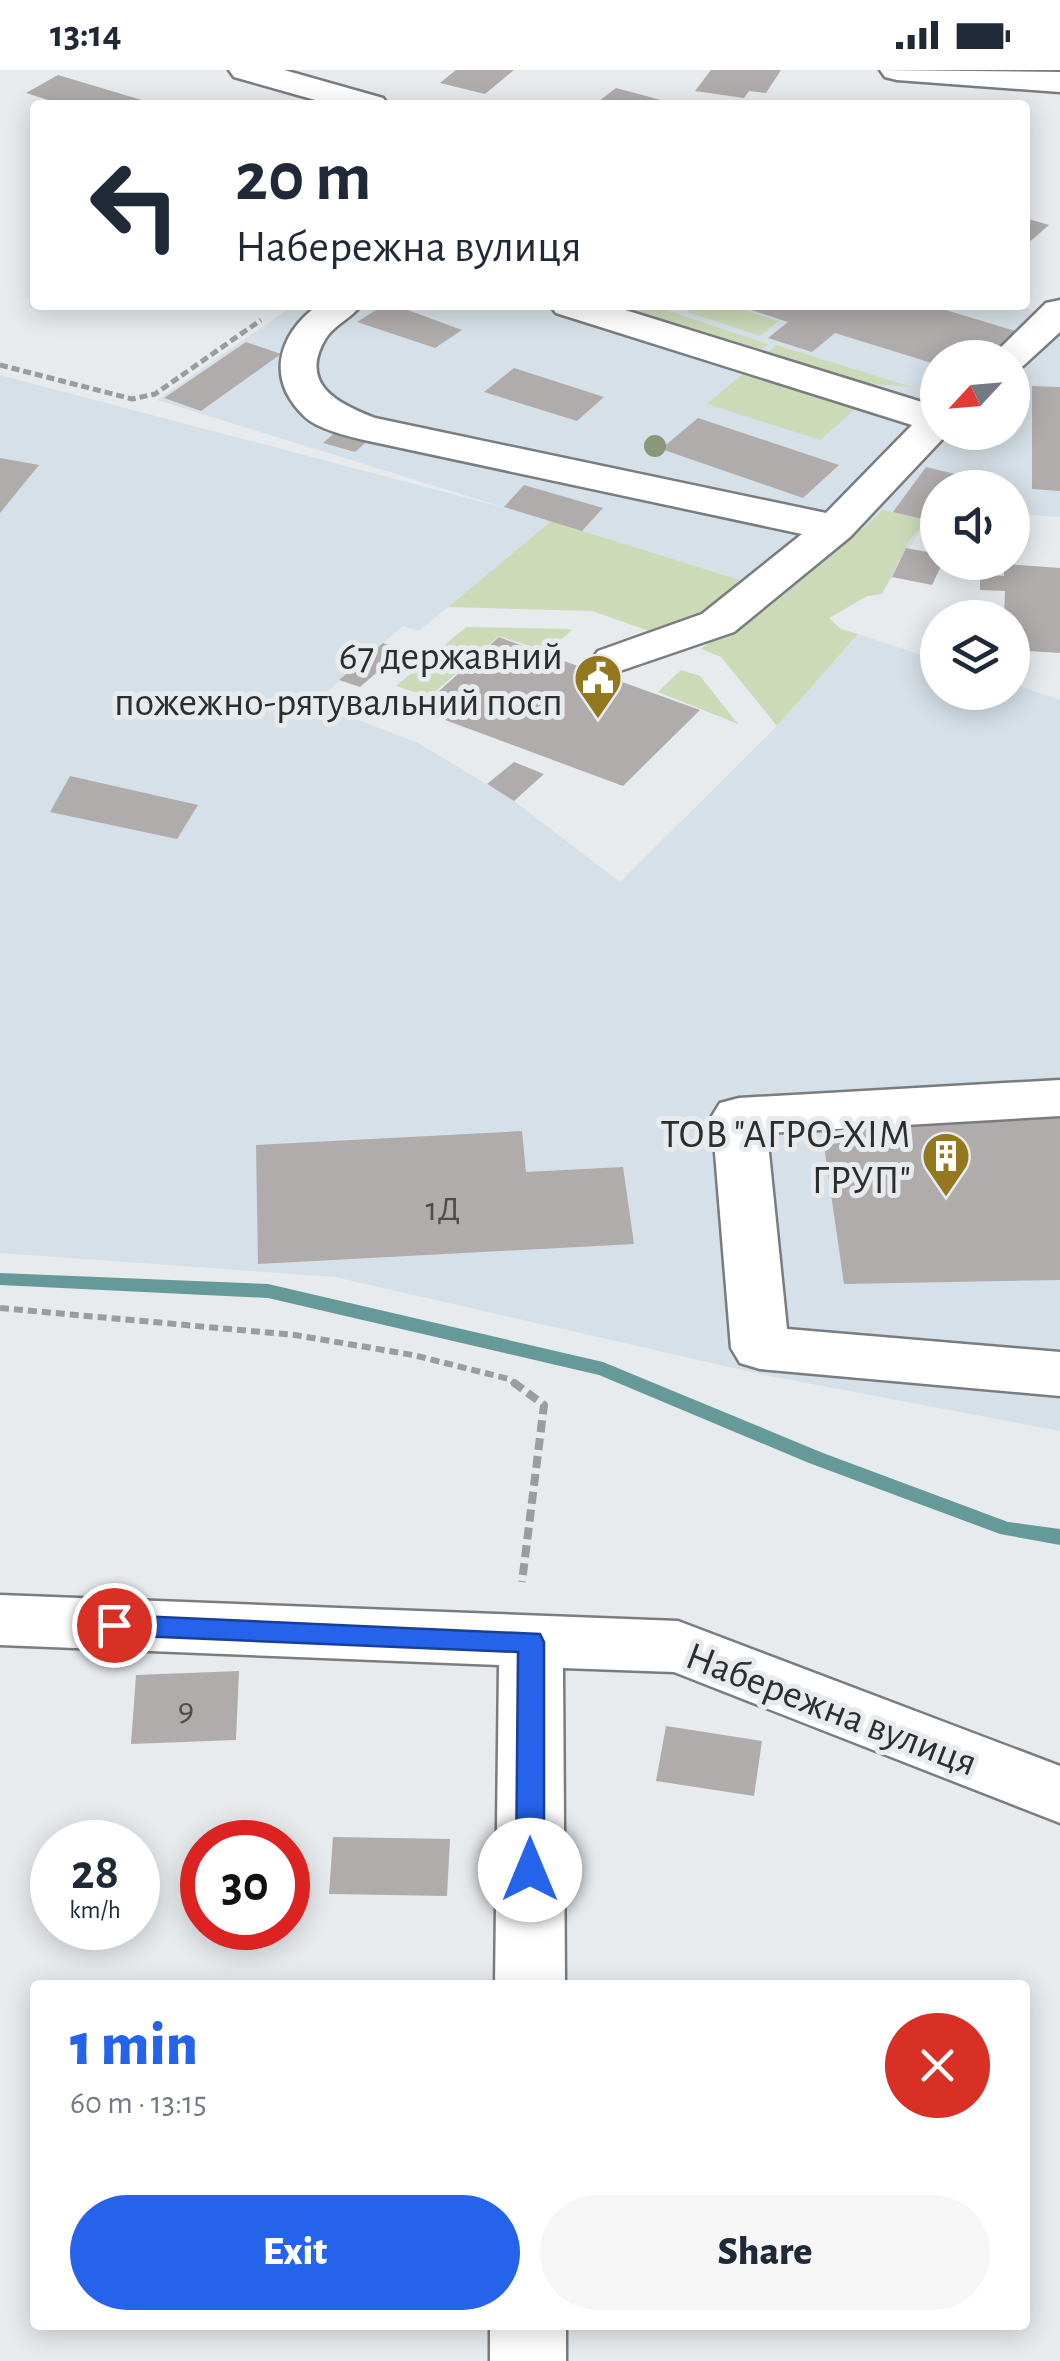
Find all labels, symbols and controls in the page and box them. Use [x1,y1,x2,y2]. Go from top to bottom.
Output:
text: 13:14 [50,16,122,54]
icon: left [70,140,200,270]
text: 20 m [235,143,372,213]
text: Набережна вулиця [235,225,582,270]
north arrow [920,340,1030,450]
map controls [920,340,1030,710]
button: sound [920,470,1030,580]
button: layers [920,600,1030,710]
place label: 67 державний пожежно-рятувальний посп [114,637,563,723]
public building icon: 67 державний пожежно-рятувальний посп [572,652,624,720]
place label: ТОВ "АГРО-ХІМ ГРУП" [661,1115,911,1201]
building icon: ТОВ "АГРО-ХІМ ГРУП" [920,1130,972,1198]
house number: 1Д [426,1192,460,1227]
pin [72,1583,157,1668]
icon: arrive [87,1598,142,1653]
street label: Набережна вулиця [680,1636,982,1784]
house number: 9 [178,1692,194,1727]
position arrow [478,1818,582,1922]
speed limit sign: 30 [180,1820,310,1950]
text: 28 [71,1848,119,1898]
text: km/h [69,1898,121,1923]
button: close [885,2013,990,2118]
text: 1 min [70,2016,198,2076]
text: 60 m · 13:15 [70,2087,207,2119]
button: Exit [70,2195,520,2310]
button: Share [540,2195,990,2310]

